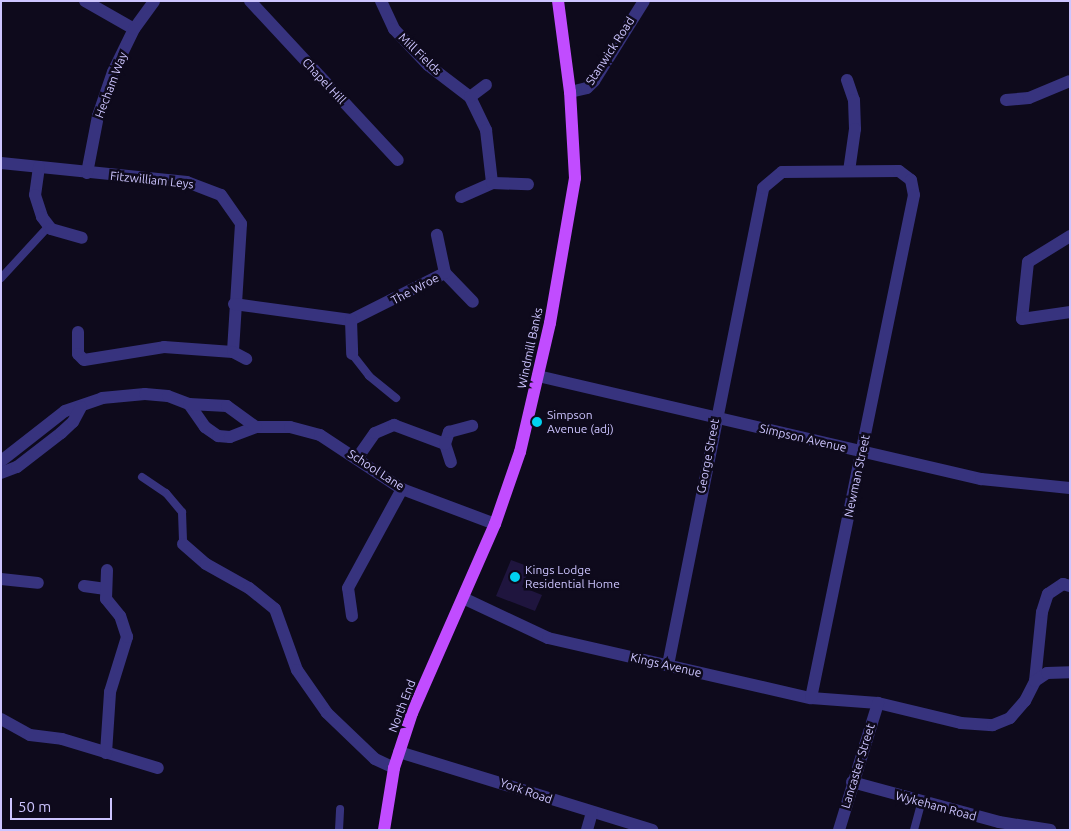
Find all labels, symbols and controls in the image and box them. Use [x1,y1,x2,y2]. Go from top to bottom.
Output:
street label: Stanwick Road [583,14,637,88]
street label: Mill Fields [396,30,444,78]
street label: Hecham Way [92,50,130,120]
street label: Chapel Hill [299,55,349,107]
street label: Fitzwilliam Leys [110,168,194,192]
street label: The Wroe [389,270,441,308]
street label: Windmill Banks [514,306,546,390]
place label: Simpson Avenue (adj) [547,408,614,436]
marker: Simpson Avenue (adj) [531,416,543,428]
street label: George Street [694,417,722,495]
street label: Simpson Avenue [758,421,848,455]
street label: Newman Street [841,433,873,519]
street label: School Lane [345,446,407,494]
place label: Kings Lodge Residential Home [525,563,620,591]
marker: Kings Lodge Residential Home [509,571,521,583]
street label: Kings Avenue [629,650,703,680]
street label: North End [385,678,419,734]
street label: Lancaster Street [838,722,878,810]
street label: York Road [498,775,554,807]
scale bar [12,788,115,820]
street label: Wykeham Road [894,788,978,824]
text: 50 m [18,798,51,815]

